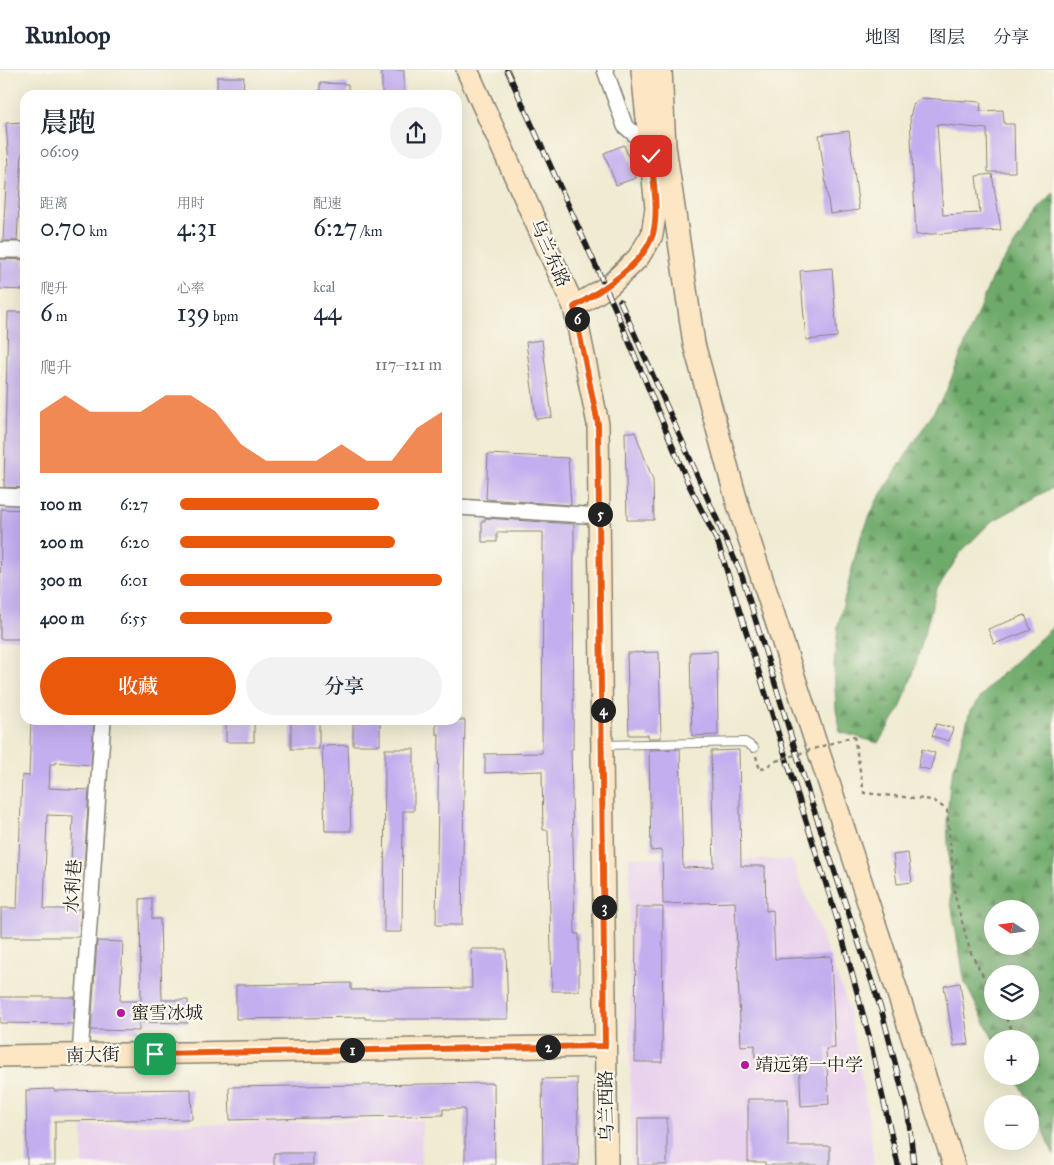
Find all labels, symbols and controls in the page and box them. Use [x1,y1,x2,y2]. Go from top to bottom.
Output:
text: Runloop [25,20,110,50]
text: 地图 [865,26,901,48]
text: 图层 [929,26,965,48]
text: 分享 [993,26,1029,48]
text: 晨跑 [40,105,96,140]
button: share [390,107,442,159]
pin [630,135,672,177]
text: 06:09 [40,142,79,161]
icon: check [637,142,665,170]
text: 距离 [40,195,68,212]
text: 用时 [177,195,205,212]
text: 配速 [313,195,341,212]
text: 0.70 [40,212,86,243]
text: 4:31 [177,212,217,243]
text: 6:27 [313,212,357,243]
street label: 乌兰东路 [525,216,575,290]
text: km [86,223,107,240]
text: /km [357,223,383,240]
text: kcal [313,279,335,296]
text: 爬升 [40,280,68,297]
text: 心率 [177,280,205,297]
text: 44 [313,296,341,327]
text: 6 [40,297,53,328]
text: 139 [177,297,210,328]
pin: 6 [564,306,590,332]
text: m [53,308,68,325]
text: bpm [210,308,239,325]
text: 6 [574,311,581,328]
text: 117–121 m [375,355,442,374]
text: 爬升 [40,358,72,377]
text: 100 m [40,495,82,514]
text: 6:27 [120,495,148,514]
pin: 5 [588,502,612,526]
text: 5 [597,506,604,523]
text: 200 m [40,533,83,552]
text: 6:20 [120,533,149,552]
text: 300 m [40,571,82,590]
text: 6:01 [120,571,148,590]
text: 400 m [40,609,84,628]
text: 6:55 [120,609,147,628]
button: 收藏 [40,657,236,715]
button: 分享 [246,657,442,715]
pin: 4 [590,698,616,722]
text: 4 [600,702,607,719]
street label: 水利巷 [60,858,86,914]
pin: 3 [592,894,616,920]
text: 3 [602,899,607,916]
north arrow [984,900,1039,955]
map controls [984,900,1039,1150]
button: layers [984,965,1039,1020]
place label: 蜜雪冰城 [131,1002,203,1024]
marker: 蜜雪冰城 [115,1007,127,1019]
button: + [984,1030,1039,1085]
pin [134,1033,176,1075]
pin: 2 [536,1034,560,1060]
pin: 1 [340,1038,364,1062]
text: 2 [545,1039,552,1056]
icon: arrive [141,1040,169,1068]
text: 1 [350,1042,355,1059]
street label: 南大街 [66,1044,120,1066]
place label: 靖远第一中学 [755,1054,863,1076]
marker: 靖远第一中学 [739,1059,751,1071]
street label: 乌兰西路 [594,1070,618,1142]
button: − [984,1095,1039,1150]

